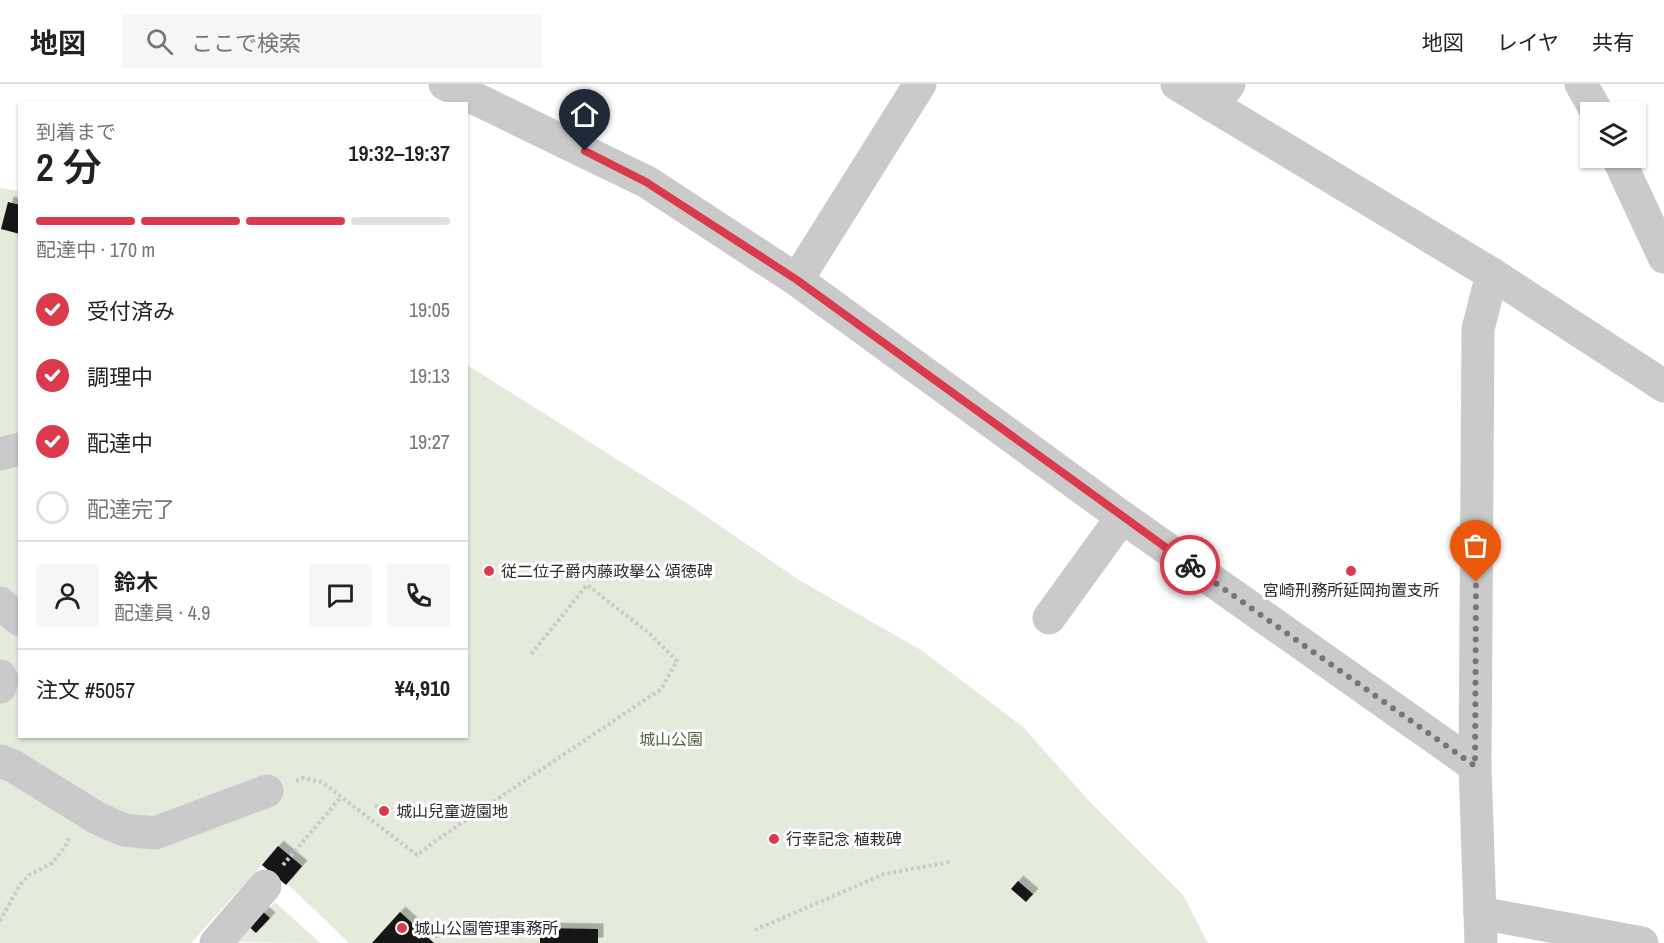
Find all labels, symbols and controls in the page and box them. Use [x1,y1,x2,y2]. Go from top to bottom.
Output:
search box [122,14,542,68]
text: 地図 [30,24,86,62]
icon: search [143,25,176,58]
text: ここで検索 [191,28,301,58]
text: 地図 [1422,28,1464,57]
text: レイヤ [1497,28,1559,57]
text: 共有 [1592,28,1634,57]
pin [559,89,610,151]
icon: home [568,98,601,131]
map controls [1580,102,1646,168]
button: layers [1580,102,1646,168]
text: 到着まで [36,118,116,145]
text: 19:32–19:37 [348,138,450,168]
text: 2 分 [36,141,102,193]
text: 配達中 · 170 m [36,236,155,263]
icon: check [36,293,69,326]
text: 受付済み [87,296,175,326]
text: 19:05 [409,296,450,323]
icon: check [36,359,69,392]
text: 調理中 [87,362,153,392]
text: 19:13 [409,362,450,389]
icon: check [36,425,69,458]
text: 配達中 [87,428,153,458]
text: 19:27 [409,428,450,455]
text: 配達完了 [87,494,175,524]
pin [1450,520,1501,582]
icon: bag [1459,529,1492,562]
courier [1160,535,1220,595]
icon: bike [1174,549,1207,582]
place label: 従二位子爵内藤政擧公 頌徳碑 [501,560,713,582]
button: person [36,564,99,627]
button: chat [309,564,372,627]
button: phone [387,564,450,627]
marker: 従二位子爵内藤政擧公 頌徳碑 [482,564,496,578]
marker: 宮崎刑務所延岡拘置支所 [1344,564,1358,578]
text: 鈴木 [114,567,158,597]
place label: 宮崎刑務所延岡拘置支所 [1263,579,1439,601]
text: 配達員 · 4.9 [114,599,210,626]
text: ¥4,910 [395,673,450,703]
text: 注文 #5057 [36,675,135,705]
park label: 城山公園 [639,728,703,750]
place label: 城山兒童遊園地 [396,800,508,822]
marker: 城山兒童遊園地 [377,804,391,818]
place label: 行幸記念 植栽碑 [786,828,902,850]
marker: 行幸記念 植栽碑 [767,832,781,846]
place label: 城山公園管理事務所 [414,917,558,939]
marker: 城山公園管理事務所 [395,921,409,935]

